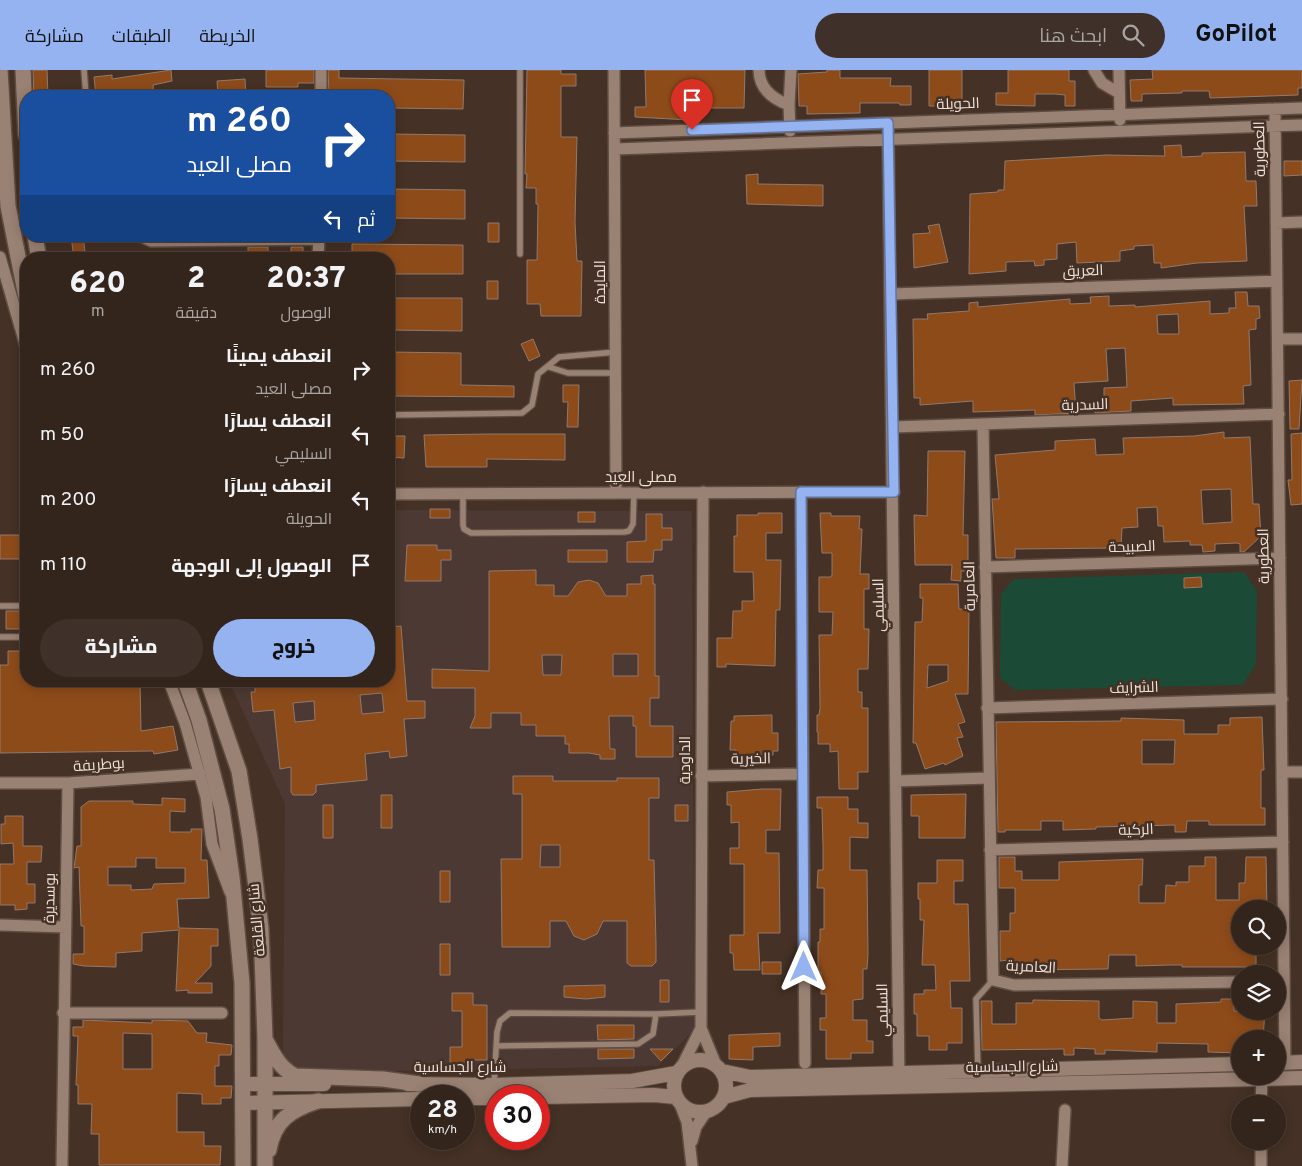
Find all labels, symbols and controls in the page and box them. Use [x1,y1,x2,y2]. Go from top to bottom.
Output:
search box [815,13,1165,58]
text: GoPilot [1195,20,1277,50]
icon: search [1119,21,1147,49]
text: ابحث هنا [1039,25,1107,49]
text: مشاركة [25,26,84,49]
text: الطبقات [112,26,171,49]
text: الخريطة [199,26,256,49]
pin [671,79,713,130]
icon: arrive [678,86,706,114]
street label: الحويلة [936,95,980,115]
text: 260 m [187,100,292,144]
icon: right [310,110,375,175]
street label: العطورية [1251,121,1271,177]
text: مصلى العيد [187,153,292,180]
icon: left [319,205,347,233]
text: ثم [357,209,375,233]
street label: المايدة [592,260,611,304]
text: 2 [187,261,205,298]
text: 20:37 [266,261,346,298]
street label: العريق [1062,262,1104,282]
text: 620 [69,266,126,303]
text: m [91,302,104,322]
text: دقيقة [175,304,217,324]
text: الوصول [281,304,332,324]
text: انعطف يمينًا [226,345,332,369]
icon: right [347,356,375,384]
text: 260 m [40,358,96,382]
text: مصلى العيد [255,380,332,400]
street label: السدرية [1061,396,1109,416]
text: انعطف يسارًا [224,410,332,434]
icon: left [347,421,375,449]
text: 50 m [40,423,85,447]
text: السليمي [275,445,332,465]
street label: مصلى العيد [605,469,677,488]
text: انعطف يسارًا [224,475,332,499]
icon: left [347,486,375,514]
text: 200 m [40,488,96,512]
text: الحويلة [286,510,332,530]
street label: العطورية [1255,528,1275,584]
street label: الصبيحة [1108,538,1156,558]
icon: arrive [347,551,375,579]
text: 110 m [40,553,87,577]
text: الوصول إلى الوجهة [171,555,332,579]
street label: العامرية [961,561,981,611]
street label: السليمي [870,578,891,632]
button: مشاركة [40,619,203,677]
button: خروج [213,619,375,677]
street label: الشرايف [1109,679,1159,699]
street label: الداودية [677,736,696,784]
street label: الخيرية [731,750,771,770]
street label: بوطريفة [73,755,125,777]
street label: الركية [1118,821,1154,841]
street label: بوسديرة [41,873,61,923]
street label: شارع القلعة [245,883,271,957]
map controls [1231,900,1286,1150]
button: search [1231,900,1286,955]
position arrow [777,940,829,992]
street label: العامرية [1005,957,1057,979]
button: layers [1231,965,1286,1020]
street label: السليمي [874,983,895,1037]
button: + [1231,1030,1286,1085]
street label: شارع الجساسية [966,1058,1058,1078]
street label: شارع الجساسية [414,1059,506,1078]
speed limit sign: 30 [485,1085,550,1150]
text: 28 [427,1095,458,1127]
button: − [1231,1095,1286,1150]
text: km/h [428,1122,457,1138]

